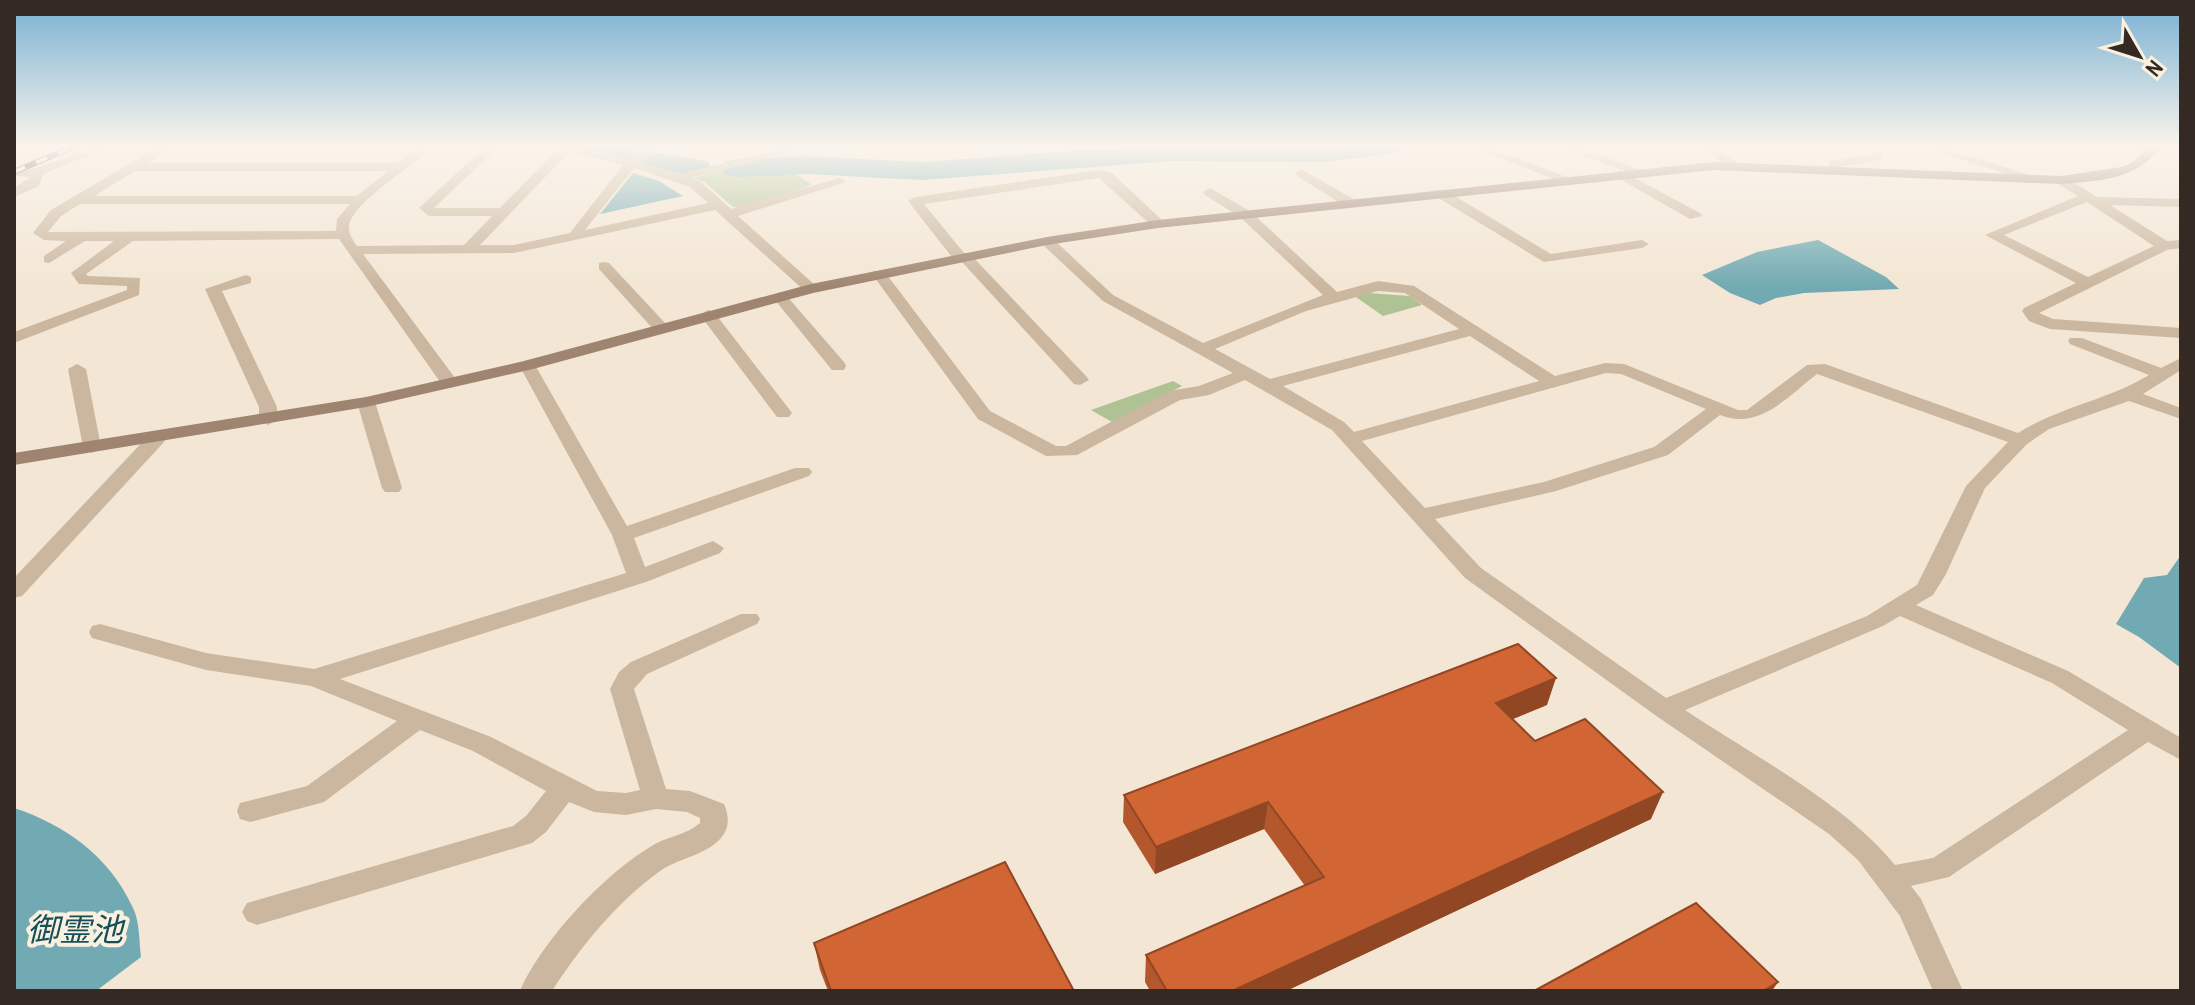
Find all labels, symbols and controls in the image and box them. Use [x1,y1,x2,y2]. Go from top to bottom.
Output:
north arrow [2099,16,2179,96]
text: N [2139,54,2170,83]
water label: 御霊池 [27,908,126,951]

